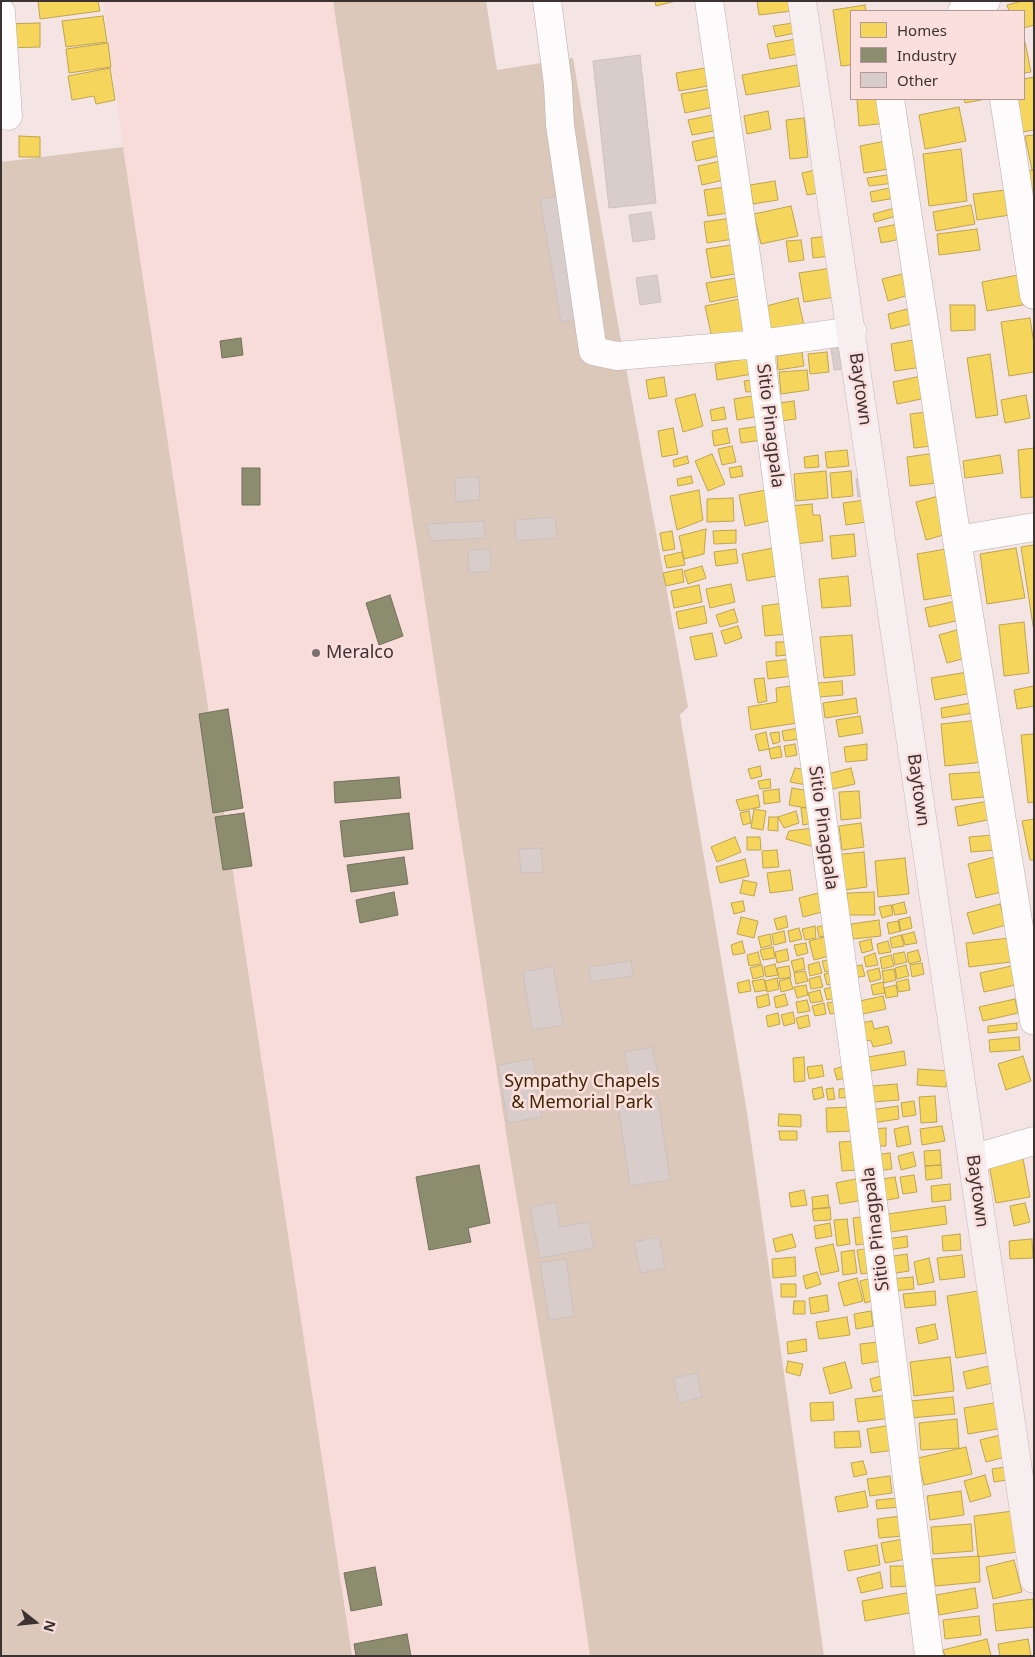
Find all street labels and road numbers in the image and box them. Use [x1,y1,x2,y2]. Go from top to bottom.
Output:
street label: Baytown [844,351,876,427]
street label: Sitio Pinagpala [752,363,788,489]
street label: Baytown [902,752,934,828]
street label: Sitio Pinagpala [804,765,842,891]
street label: Baytown [961,1153,993,1229]
street label: Sitio Pinagpala [858,1166,894,1292]

